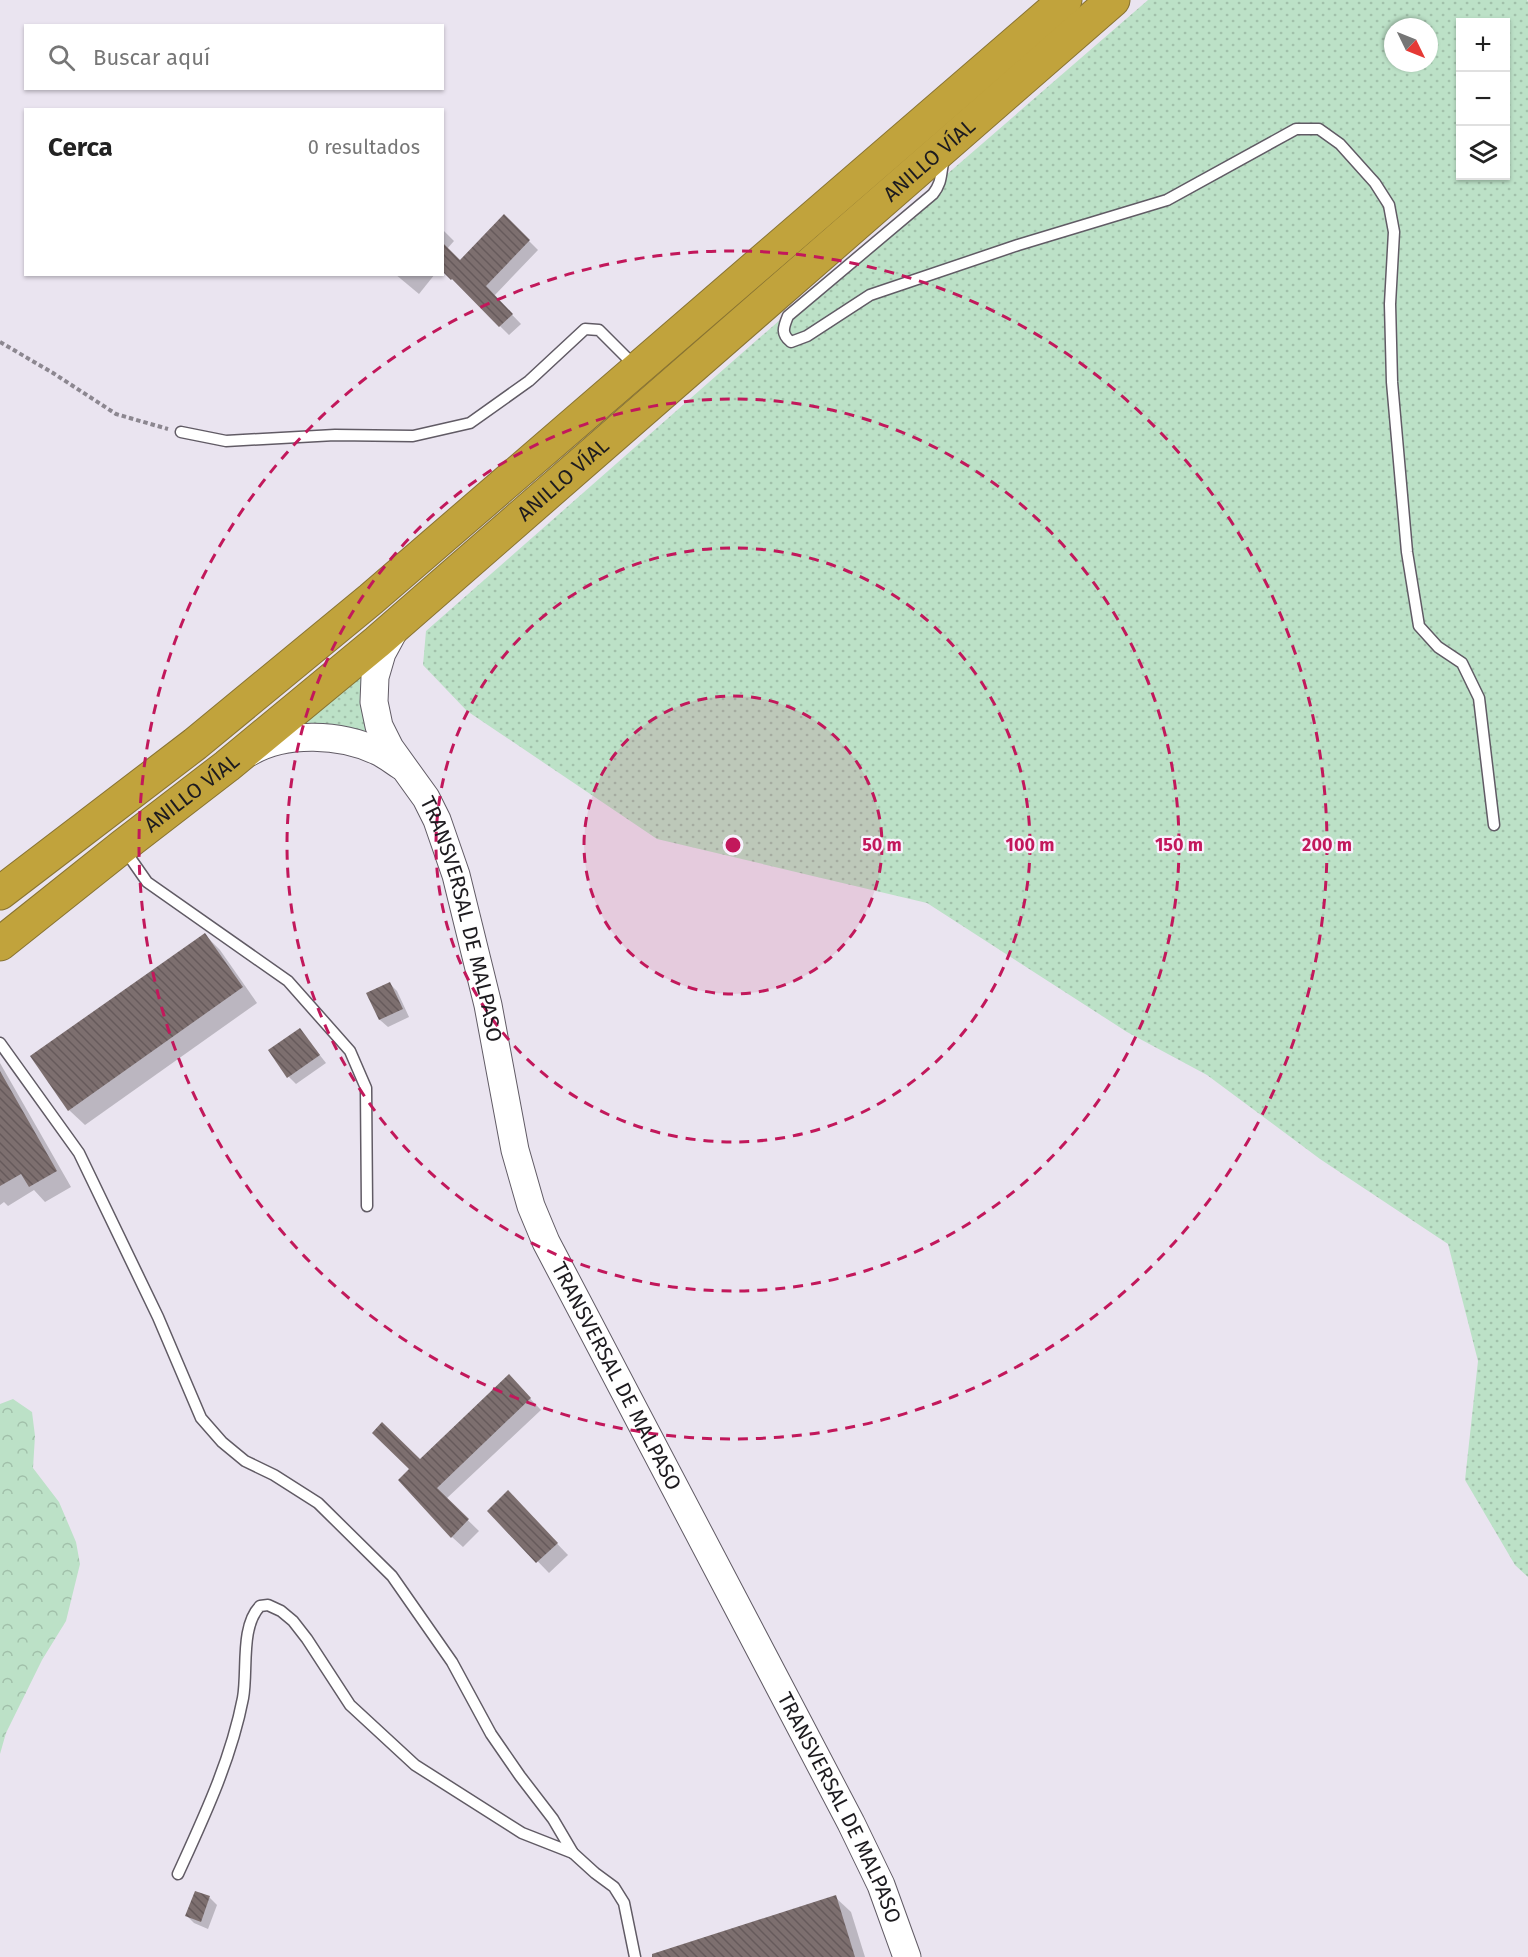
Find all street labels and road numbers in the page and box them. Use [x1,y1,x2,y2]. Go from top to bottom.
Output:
street label: ANILLO VÍAL [878,113,981,207]
street label: ANILLO VÍAL [512,432,615,527]
street label: ANILLO VÍAL [139,748,245,838]
street label: TRANSVERSAL DE MALPASO [414,792,508,1044]
street label: TRANSVERSAL DE MALPASO [546,1258,687,1495]
street label: TRANSVERSAL DE MALPASO [772,1688,907,1927]

